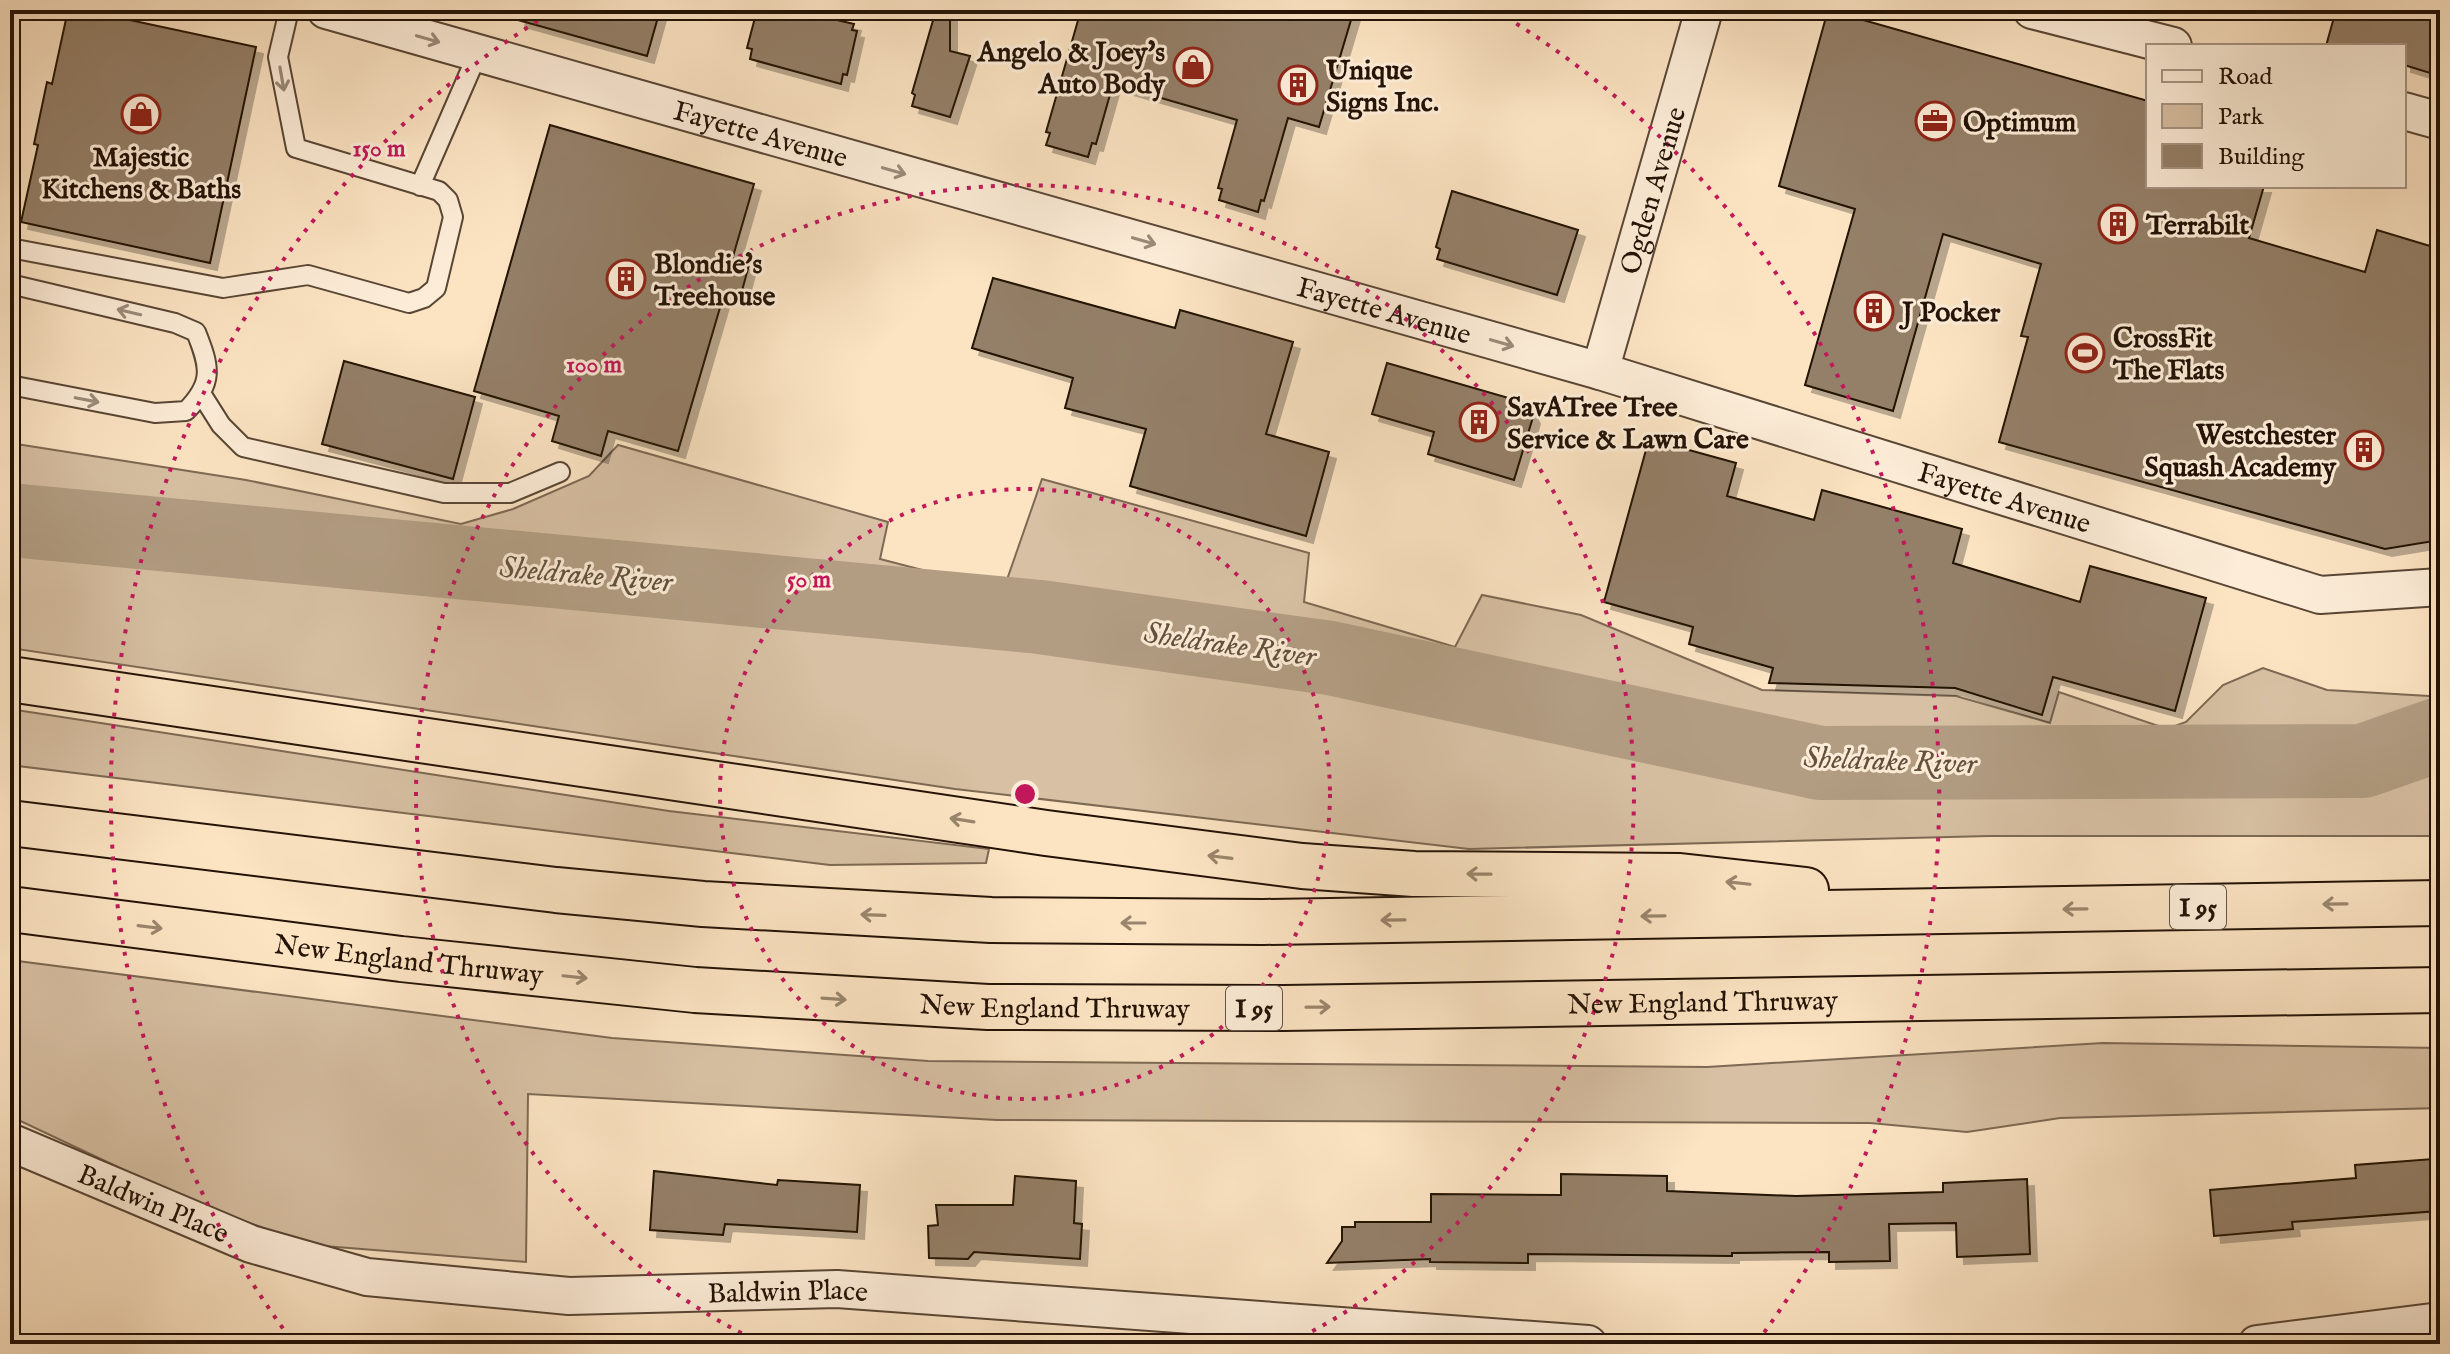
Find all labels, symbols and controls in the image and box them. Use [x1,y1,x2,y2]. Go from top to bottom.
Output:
one-way arrow [415,32,441,47]
place label: Angelo & Joey's Auto Body [976,36,1166,103]
legend [2146,44,2406,188]
shop icon: Angelo & Joey's Auto Body [1172,46,1214,88]
place label: Unique Signs Inc. [1326,54,1439,121]
text: Road [2218,62,2272,93]
building icon: Unique Signs Inc. [1277,64,1319,106]
one-way arrow [275,66,290,91]
shop icon: Majestic Kitchens & Baths [120,93,162,135]
street label: Fayette Avenue [669,94,851,177]
office icon: Optimum [1914,100,1956,142]
text: Park [2218,102,2264,133]
street label: Ogden Avenue [1614,103,1695,279]
place label: Optimum [1963,106,2076,141]
text: 150 m [352,134,406,165]
place label: Majestic Kitchens & Baths [41,141,241,208]
text: Building [2218,142,2305,173]
one-way arrow [880,164,906,179]
building icon: Terrabilt [2097,203,2139,245]
place label: Terrabilt [2145,209,2249,244]
one-way arrow [1131,235,1157,250]
place label: Blondie's Treehouse [653,248,775,315]
building icon: Blondie's Treehouse [605,258,647,300]
street label: Fayette Avenue [1293,271,1475,354]
building icon: J Pocker [1853,290,1895,332]
place label: J Pocker [1898,296,2001,331]
one-way arrow [116,304,142,319]
place label: CrossFit The Flats [2112,322,2224,389]
sports icon: CrossFit The Flats [2064,332,2106,374]
one-way arrow [1489,337,1514,351]
text: 100 m [566,350,623,381]
place label: SavATree Tree Service & Lawn Care [1507,391,1749,458]
one-way arrow [73,393,99,408]
building icon: SavATree Tree Service & Lawn Care [1458,401,1500,443]
place label: Westchester Squash Academy [2144,419,2337,486]
building icon: Westchester Squash Academy [2343,429,2385,471]
street label: Fayette Avenue [1913,456,2095,543]
water label: Sheldrake River [498,550,676,603]
text: 50 m [787,565,832,596]
water label: Sheldrake River [1141,615,1320,677]
water label: Sheldrake River [1803,740,1979,784]
centre of rings [1011,780,1039,808]
one-way arrow [950,812,975,827]
one-way arrow [1207,849,1234,864]
one-way arrow [1466,867,1493,882]
one-way arrow [1726,875,1752,890]
road number: I 95 [2170,885,2226,929]
one-way arrow [2322,897,2349,912]
one-way arrow [2062,901,2089,916]
one-way arrow [860,907,887,922]
one-way arrow [1640,908,1667,924]
one-way arrow [1380,912,1407,928]
one-way arrow [1120,915,1147,931]
one-way arrow [137,920,162,935]
street label: New England Thruway [272,928,545,994]
one-way arrow [561,970,588,985]
street label: New England Thruway [1567,984,1838,1024]
road number: I 95 [1226,986,1282,1030]
street label: New England Thruway [918,988,1190,1028]
one-way arrow [820,992,847,1007]
one-way arrow [1304,1000,1331,1015]
street label: Baldwin Place [72,1158,234,1253]
street label: Baldwin Place [707,1274,869,1312]

